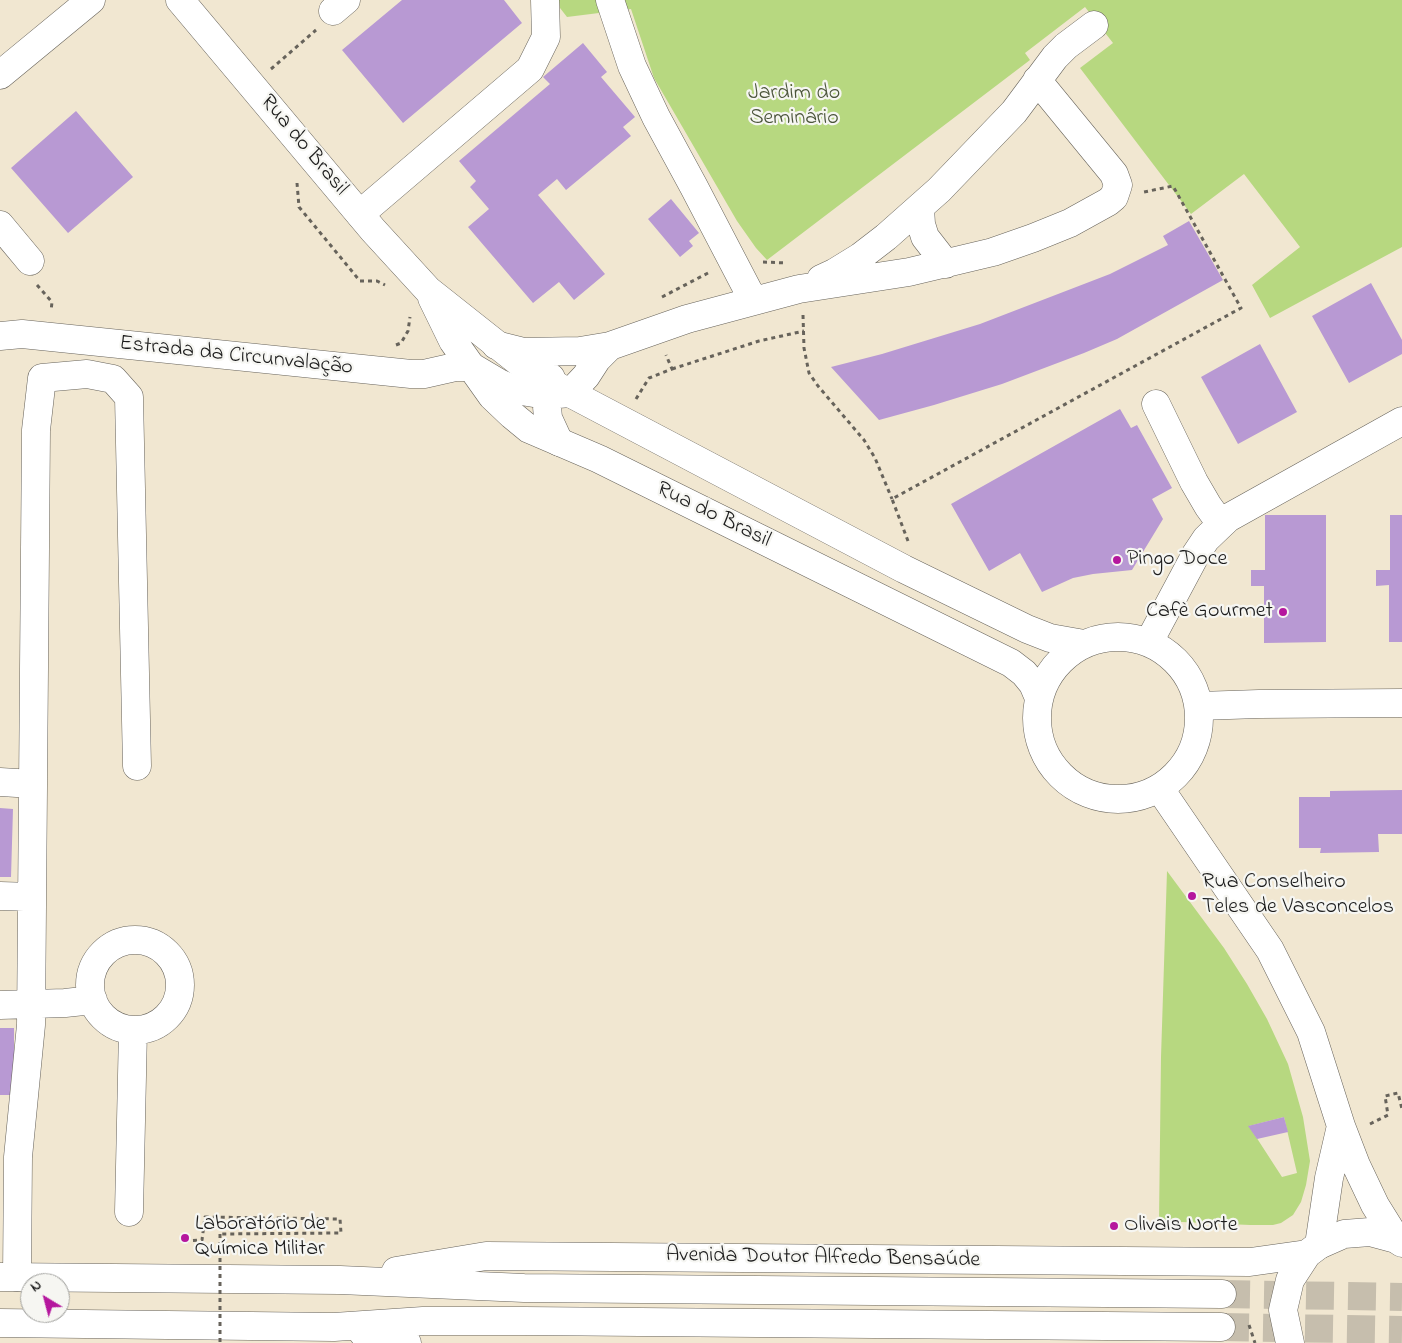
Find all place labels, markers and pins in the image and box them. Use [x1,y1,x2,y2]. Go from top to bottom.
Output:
place label: Pingo Doce [1127,547,1227,573]
marker: Pingo Doce [1111,554,1123,566]
place label: Cafè Gourmet [1146,599,1273,625]
marker: Cafè Gourmet [1277,606,1289,618]
place label: Rua Conselheiro Teles de Vasconcelos [1202,870,1394,921]
marker: Rua Conselheiro Teles de Vasconcelos [1186,890,1198,902]
place label: Laboratório de Química Militar [195,1212,326,1264]
place label: Olivais Norte [1124,1213,1237,1239]
marker: Olivais Norte [1108,1220,1120,1232]
marker: Laboratório de Química Militar [179,1232,191,1244]

